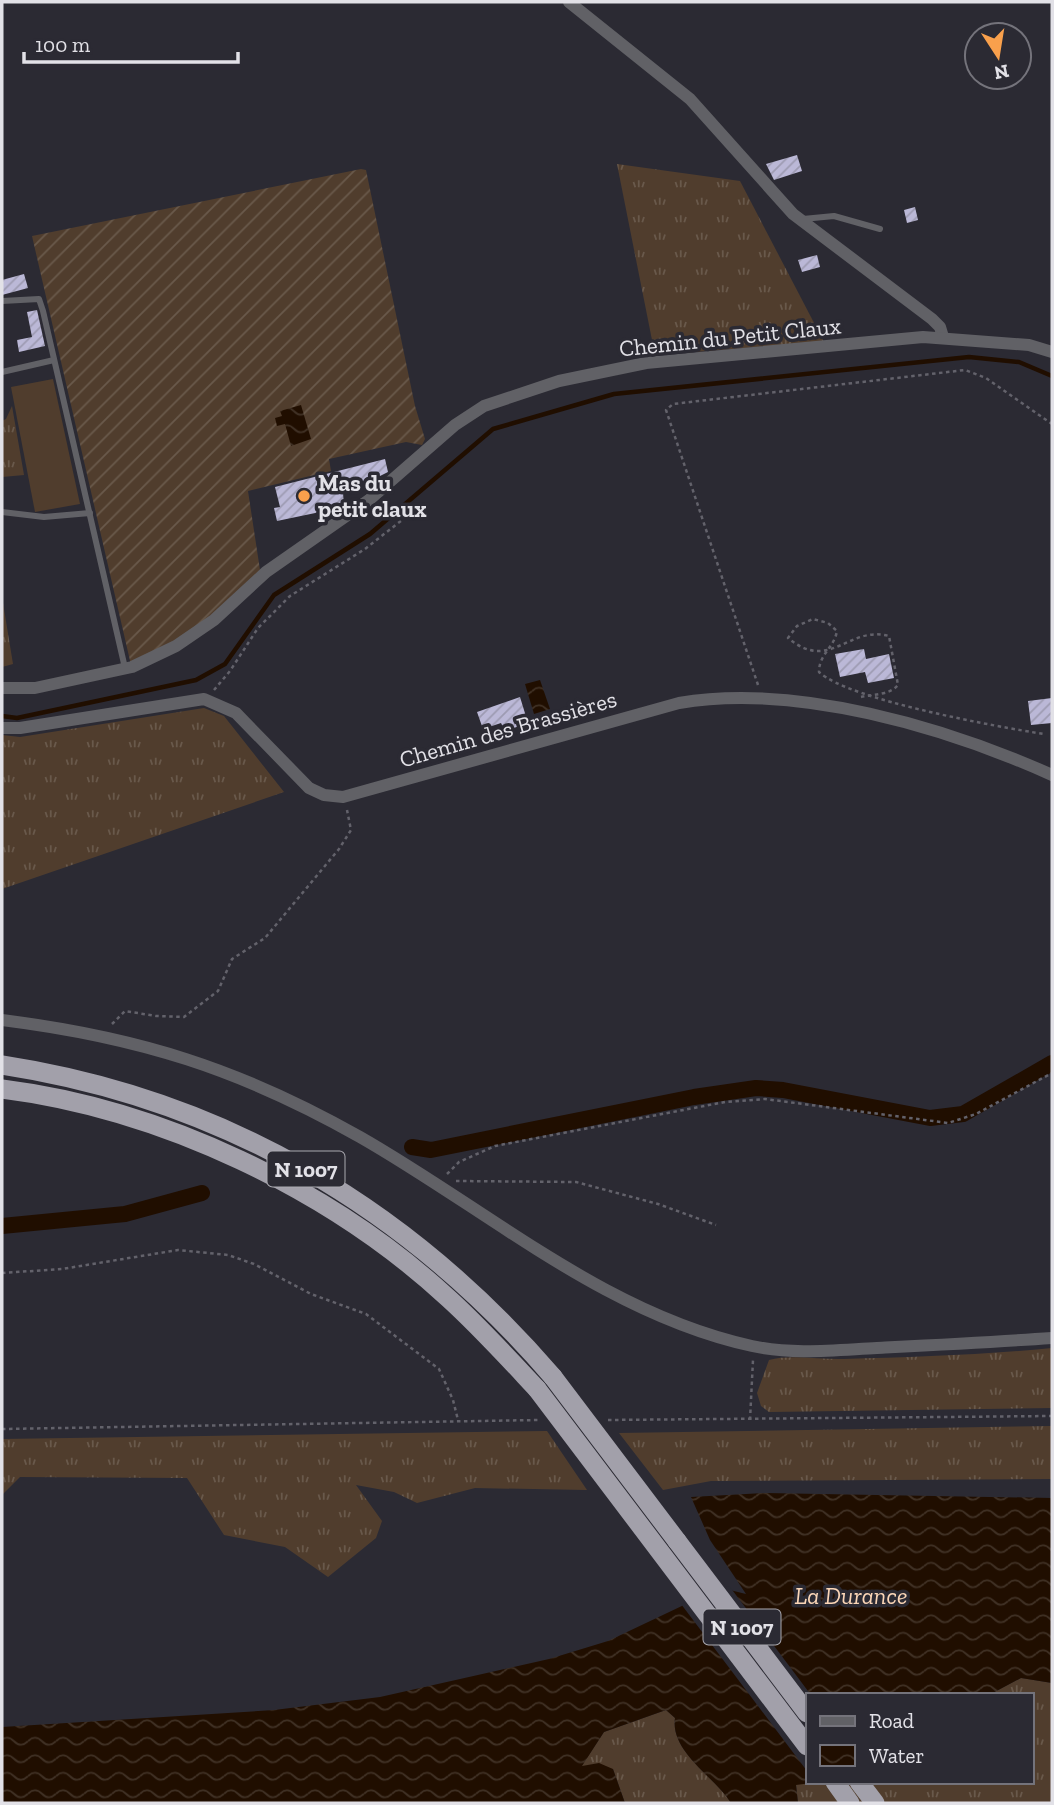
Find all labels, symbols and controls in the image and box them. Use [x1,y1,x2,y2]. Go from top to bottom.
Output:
scale bar [24,21,238,65]
north arrow [963,21,1033,91]
text: 100 m [35,32,90,57]
text: N [992,59,1011,85]
street label: Chemin du Petit Claux [618,311,843,363]
place label: Mas du petit claux [318,469,427,523]
marker: Mas du petit claux [296,488,312,504]
street label: Chemin des Brassières [396,685,620,773]
road number: N 1007 [268,1152,344,1186]
water label: La Durance [795,1581,907,1610]
road number: N 1007 [704,1610,780,1644]
legend [806,1693,1033,1784]
text: Road [869,1708,915,1733]
text: Water [869,1743,924,1768]

